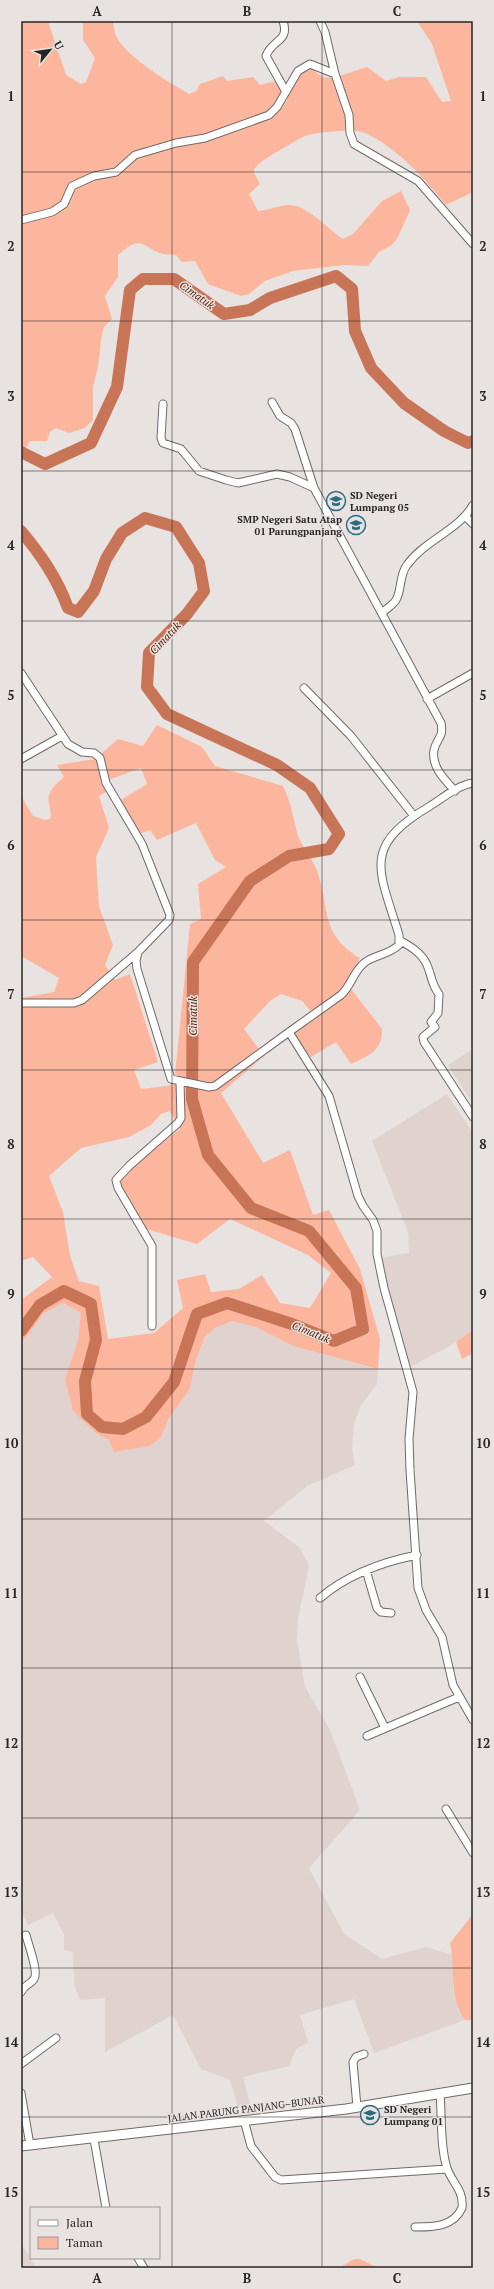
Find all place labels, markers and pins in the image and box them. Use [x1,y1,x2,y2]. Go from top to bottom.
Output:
place label: SD Negeri Lumpang 05 [350,489,409,514]
school or university icon: SD Negeri Lumpang 05 [325,490,347,512]
place label: SMP Negeri Satu Atap 01 Parungpanjang [237,513,342,538]
school or university icon: SMP Negeri Satu Atap 01 Parungpanjang [345,514,367,536]
place label: SD Negeri Lumpang 01 [384,2103,443,2128]
school or university icon: SD Negeri Lumpang 01 [359,2104,381,2126]

